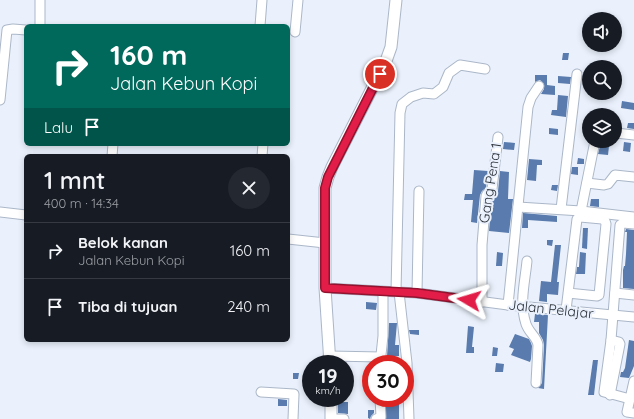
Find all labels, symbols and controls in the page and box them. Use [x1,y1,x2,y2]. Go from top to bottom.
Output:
map controls [582,12,622,148]
button: sound [582,12,622,52]
text: 160 m [110,37,187,72]
icon: right [44,40,96,92]
pin [363,57,397,91]
button: search [582,60,622,100]
icon: arrive [369,63,391,85]
text: Jalan Kebun Kopi [110,72,257,95]
button: layers [582,108,622,148]
icon: arrive [81,116,103,138]
text: Lalu [44,118,73,137]
street label: Gang Pena 1 [475,142,505,224]
text: 1 mnt [44,165,105,195]
button: close [228,167,270,209]
text: 400 m · 14:34 [44,195,119,211]
text: Belok kanan [78,233,168,252]
icon: right [44,240,66,262]
text: 160 m [230,241,270,260]
text: Jalan Kebun Kopi [78,252,184,268]
position arrow [448,279,490,321]
icon: arrive [44,296,66,318]
street label: Jalan Pelajar [507,296,595,322]
text: Tiba di tujuan [78,297,177,316]
text: 240 m [227,297,270,316]
speed limit sign: 30 [362,355,414,407]
text: 19 [318,363,338,388]
text: km/h [315,384,341,397]

